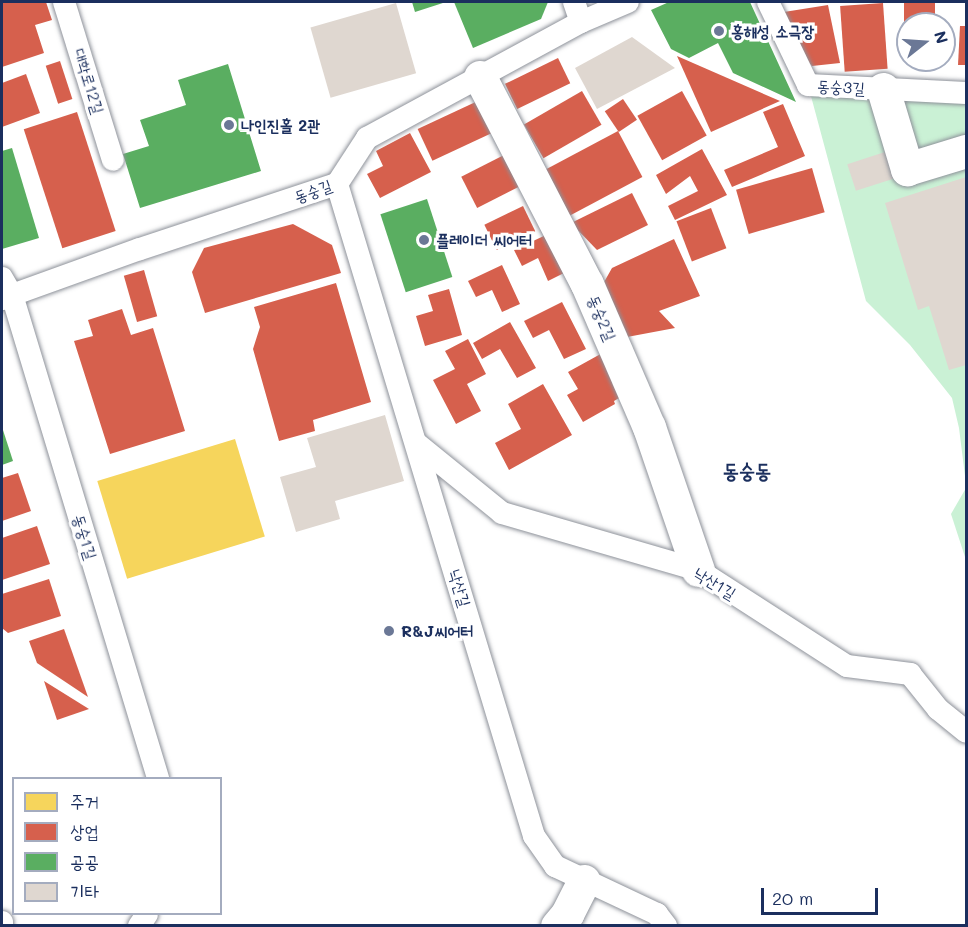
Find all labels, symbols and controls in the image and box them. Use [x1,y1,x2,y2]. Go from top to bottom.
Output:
north arrow [896,12,956,72]
place label: 홍해성 소극장 [731,21,814,41]
marker: 홍해성 소극장 [712,24,726,38]
text: N [930,28,954,46]
street label: 대학로12길 [70,46,108,116]
street label: 동숭3길 [817,76,865,98]
place label: 나인진홀 2관 [241,115,320,135]
marker: 나인진홀 2관 [222,118,236,132]
street label: 동숭길 [292,175,334,207]
place label: 플레이더 씨어터 [436,230,532,250]
marker: 플레이더 씨어터 [417,233,431,247]
street label: 동숭2길 [584,292,620,344]
district label: 동숭동 [723,458,771,482]
street label: 동숭1길 [69,512,101,562]
street label: 낙산1길 [690,563,740,603]
street label: 낙산길 [445,567,475,609]
place label: R&J씨어터 [401,621,473,641]
marker: R&J씨어터 [382,624,396,638]
legend [12,777,222,915]
text: 주거 [70,789,99,813]
text: 상업 [70,819,99,843]
text: 공공 [70,849,99,873]
scale bar [764,876,881,914]
text: 기타 [70,879,99,903]
text: 20 m [772,886,813,910]

